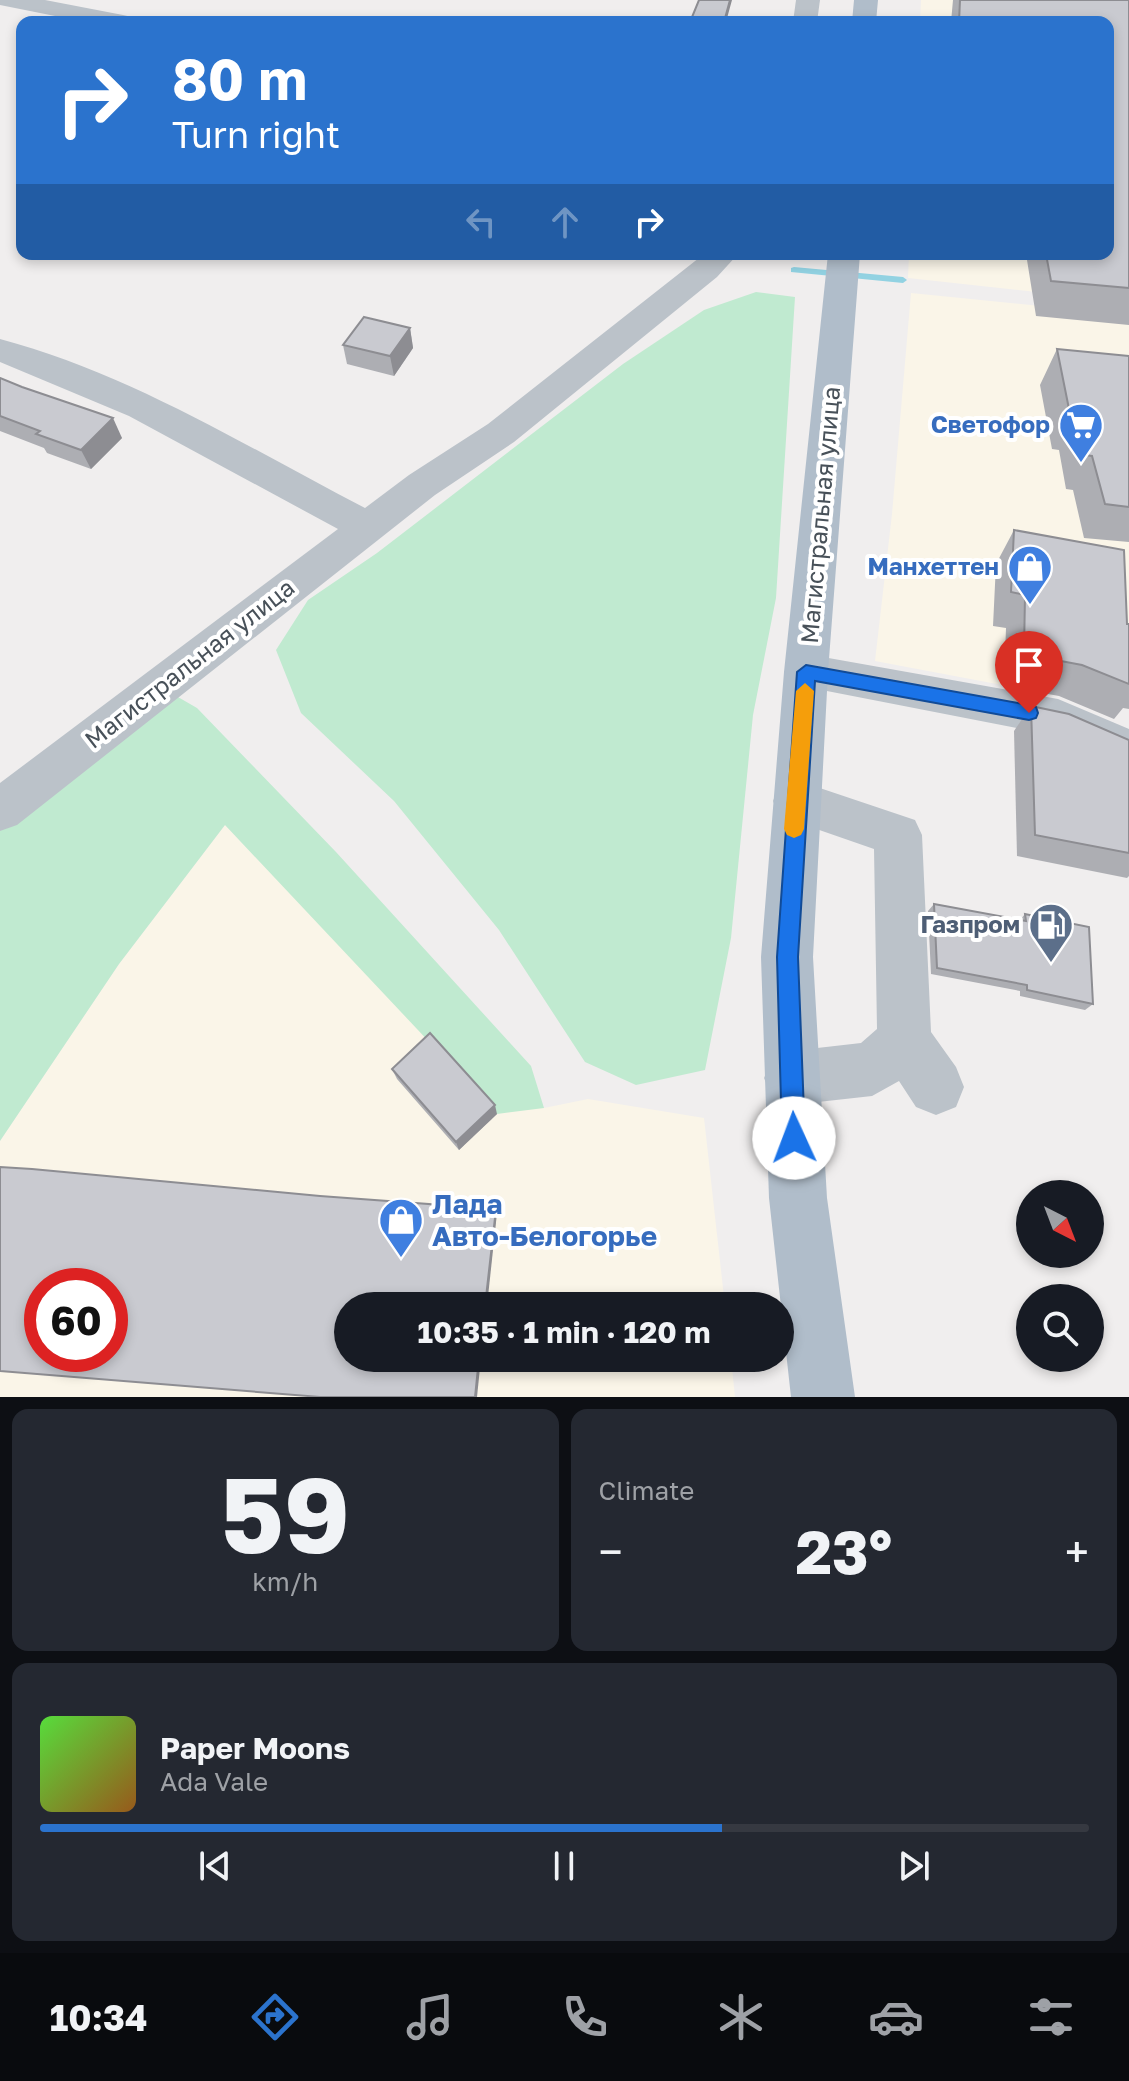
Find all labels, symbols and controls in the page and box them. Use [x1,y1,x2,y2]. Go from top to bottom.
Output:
text: 80 m [172,45,307,112]
icon: right [40,48,144,152]
text: Turn right [172,113,340,156]
icon: left [459,200,503,244]
icon: ahead [543,200,587,244]
icon: right [627,200,671,244]
street label: Магистральная улица [794,385,845,645]
supermarket icon: Светофор [1057,401,1105,464]
place label: Светофор [931,409,1050,438]
shop icon: Манхеттен [1006,543,1054,606]
place label: Манхеттен [867,551,999,580]
street label: Магистральная улица [79,572,300,754]
pin [995,631,1063,713]
icon: arrive [1007,643,1051,687]
fuel station icon: Газпром [1027,901,1075,964]
place label: Газпром [921,909,1020,938]
position arrow [752,1096,836,1180]
north arrow [1016,1180,1104,1268]
map controls [1016,1180,1104,1372]
place label: Лада Авто-Белогорье [432,1187,657,1252]
shop icon: Лада Авто-Белогорье [377,1196,425,1259]
speed limit sign: 60 [24,1268,128,1372]
button: search [1016,1284,1104,1372]
text: 10:35 · 1 min · 120 m [418,1314,710,1350]
text: 59 [221,1451,350,1576]
text: Climate [599,1475,694,1506]
text: 23° [795,1515,892,1587]
text: − [599,1525,623,1578]
text: + [1065,1525,1089,1578]
text: km/h [252,1566,318,1597]
text: Paper Moons [160,1730,350,1766]
text: Ada Vale [160,1766,268,1797]
icon: previous [193,1844,237,1888]
icon: pause [542,1844,586,1888]
icon: next [892,1844,936,1888]
icon: directions [247,1989,303,2045]
icon: music [402,1989,458,2045]
icon: phone [557,1989,613,2045]
icon: climate [713,1989,769,2045]
icon: car [868,1989,924,2045]
icon: filters [1023,1989,1079,2045]
text: 10:34 [50,1996,148,2039]

